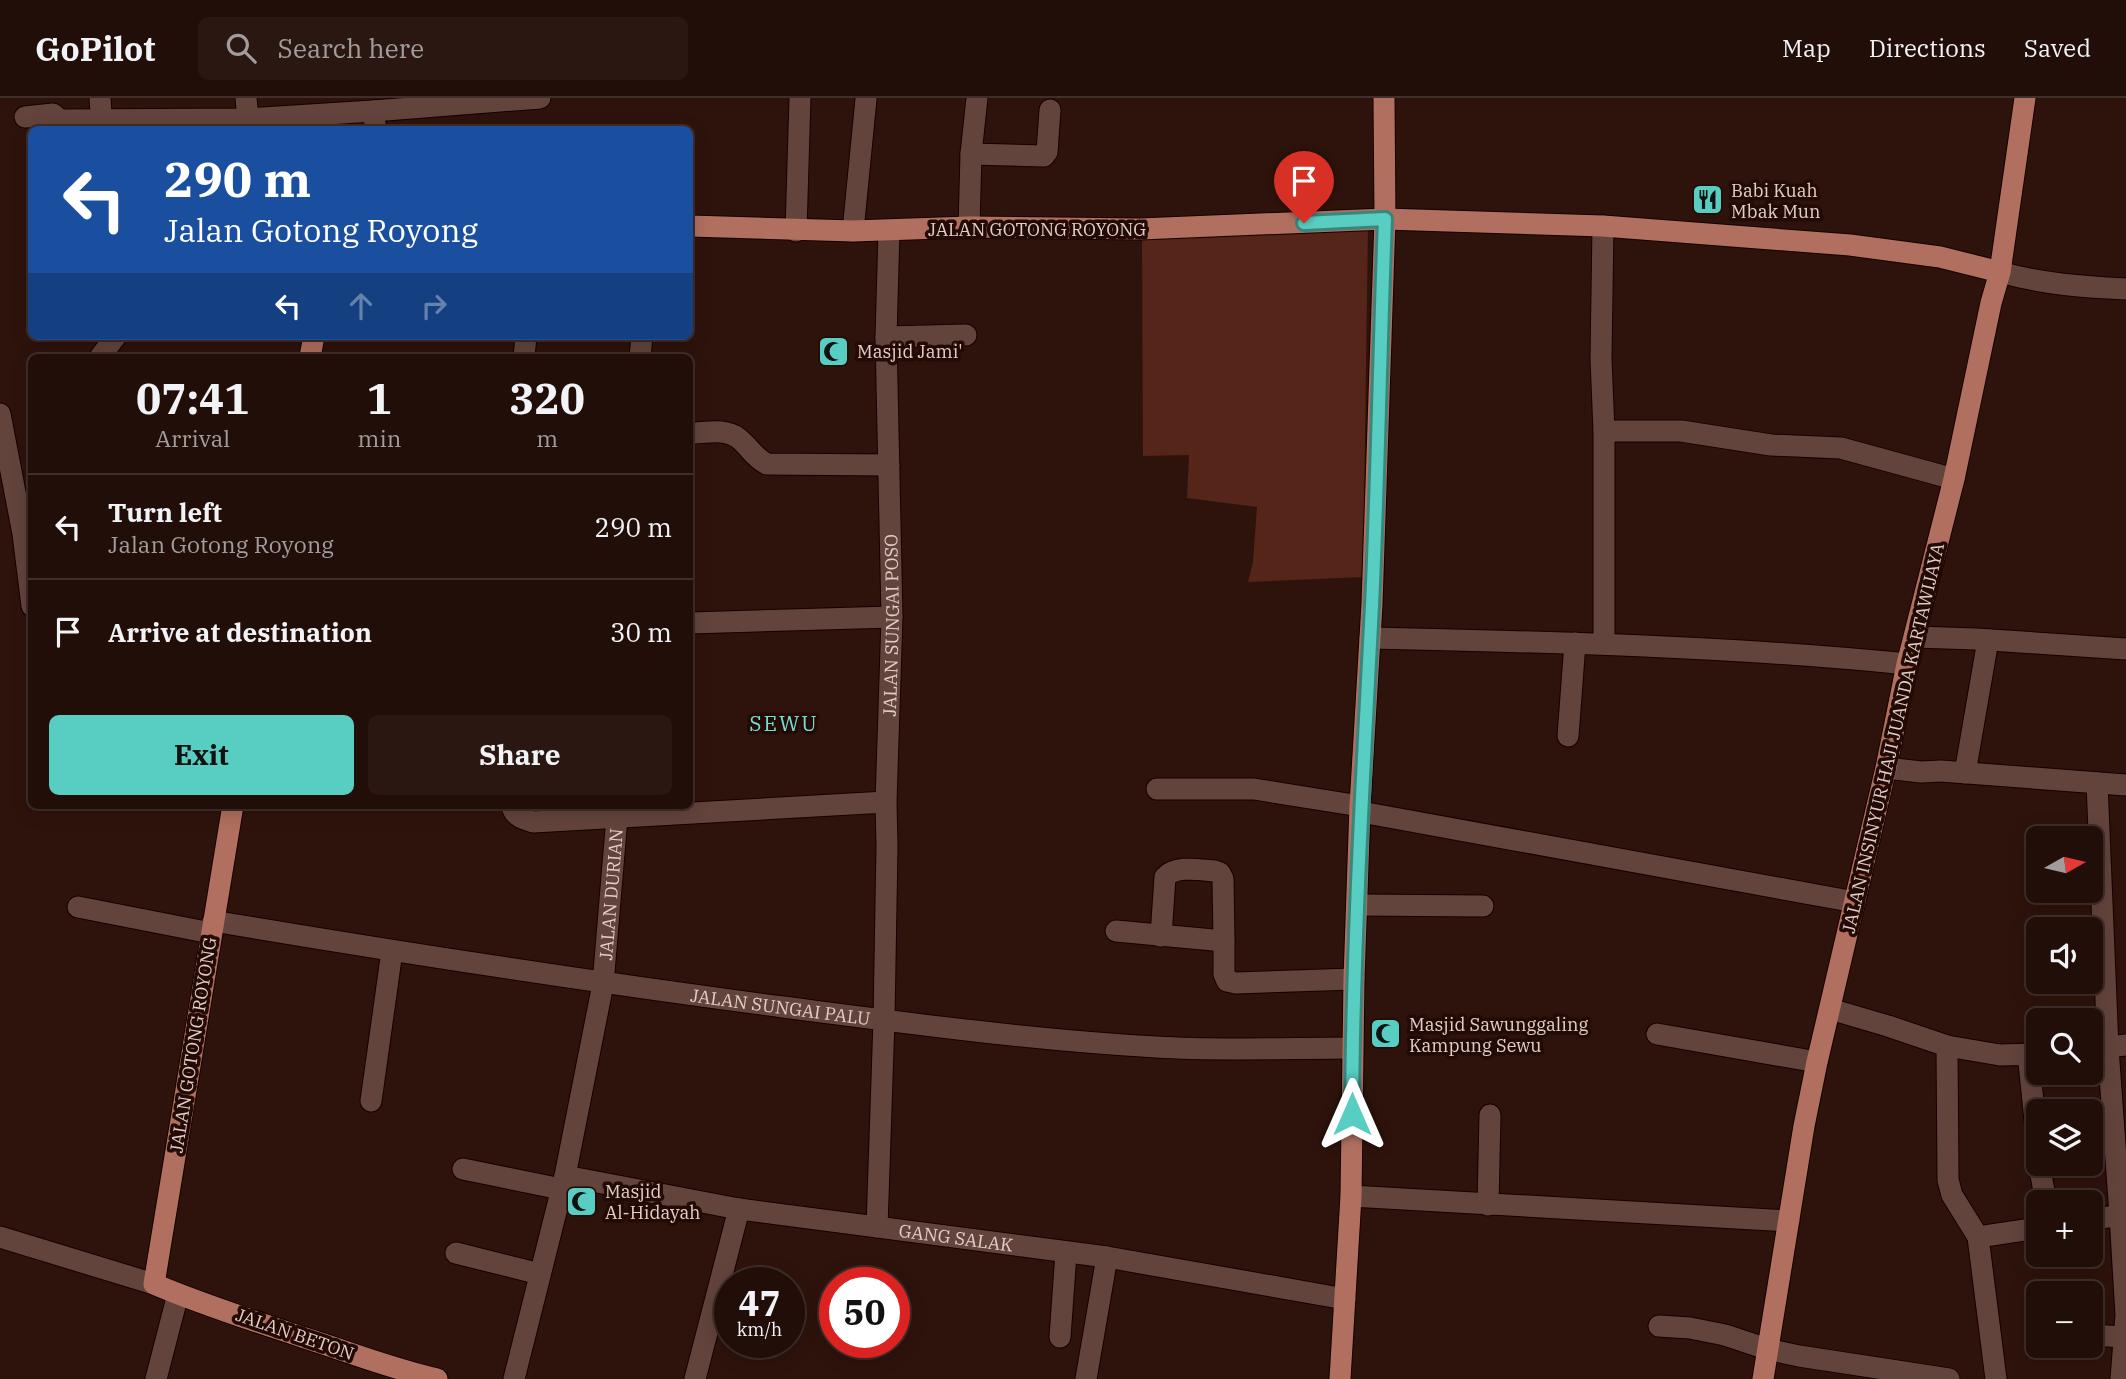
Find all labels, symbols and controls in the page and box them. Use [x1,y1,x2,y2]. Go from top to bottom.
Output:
search box [198,17,688,80]
text: GoPilot [35,27,156,70]
icon: search [222,29,260,67]
text: Search here [278,31,424,65]
text: Map [1782,32,1831,64]
text: Directions [1869,32,1986,64]
text: Saved [2024,32,2091,64]
text: 290 m [164,147,311,210]
pin [1274,151,1334,223]
icon: left [49,154,140,245]
icon: arrive [1285,162,1323,200]
place label: Babi Kuah Mbak Mun [1731,179,1821,223]
restaurant icon: Babi Kuah Mbak Mun [1691,183,1725,217]
text: Jalan Gotong Royong [164,209,478,251]
street label: JALAN GOTONG ROYONG [928,218,1146,241]
icon: left [269,287,307,325]
icon: ahead [342,287,380,325]
icon: right [415,287,453,325]
mosque icon: Masjid Jami' [817,334,851,368]
place label: Masjid Jami' [857,340,963,363]
text: 07:41 [136,371,250,426]
text: 1 [367,371,392,426]
text: 320 [509,371,585,426]
text: Arrival [155,423,230,453]
text: min [358,423,401,453]
text: m [536,423,558,453]
text: Turn left [108,495,222,529]
icon: left [49,508,87,546]
text: 290 m [594,510,672,544]
text: Jalan Gotong Royong [108,529,334,559]
street label: JALAN SUNGAI POSO [877,534,904,717]
street label: JALAN INSINYUR HAJI JUANDA KARTAWIJAYA [1837,540,1949,935]
icon: arrive [49,613,87,651]
text: Arrive at destination [108,615,372,649]
text: 30 m [610,615,672,649]
district label: SEWU [749,709,819,737]
button: Exit [49,715,354,795]
button: Share [368,715,672,795]
north arrow [2026,826,2104,903]
map controls [2026,826,2103,1358]
street label: JALAN DURIAN [594,827,627,961]
button: sound [2026,917,2103,994]
street label: JALAN GOTONG ROYONG [165,935,221,1155]
street label: JALAN SUNGAI PALU [689,983,872,1030]
button: search [2026,1008,2103,1085]
place label: Masjid Sawunggaling Kampung Sewu [1409,1013,1588,1057]
mosque icon: Masjid Sawunggaling Kampung Sewu [1369,1017,1403,1051]
position arrow [1315,1077,1389,1151]
button: layers [2026,1099,2103,1176]
place label: Masjid Al-Hidayah [605,1180,701,1224]
mosque icon: Masjid Al-Hidayah [565,1184,599,1218]
button: + [2026,1190,2103,1267]
street label: GANG SALAK [898,1218,1015,1256]
speed limit sign: 50 [819,1267,910,1358]
text: 47 [738,1280,781,1326]
button: − [2026,1281,2103,1358]
street label: JALAN BETON [233,1303,357,1365]
text: km/h [737,1318,782,1341]

